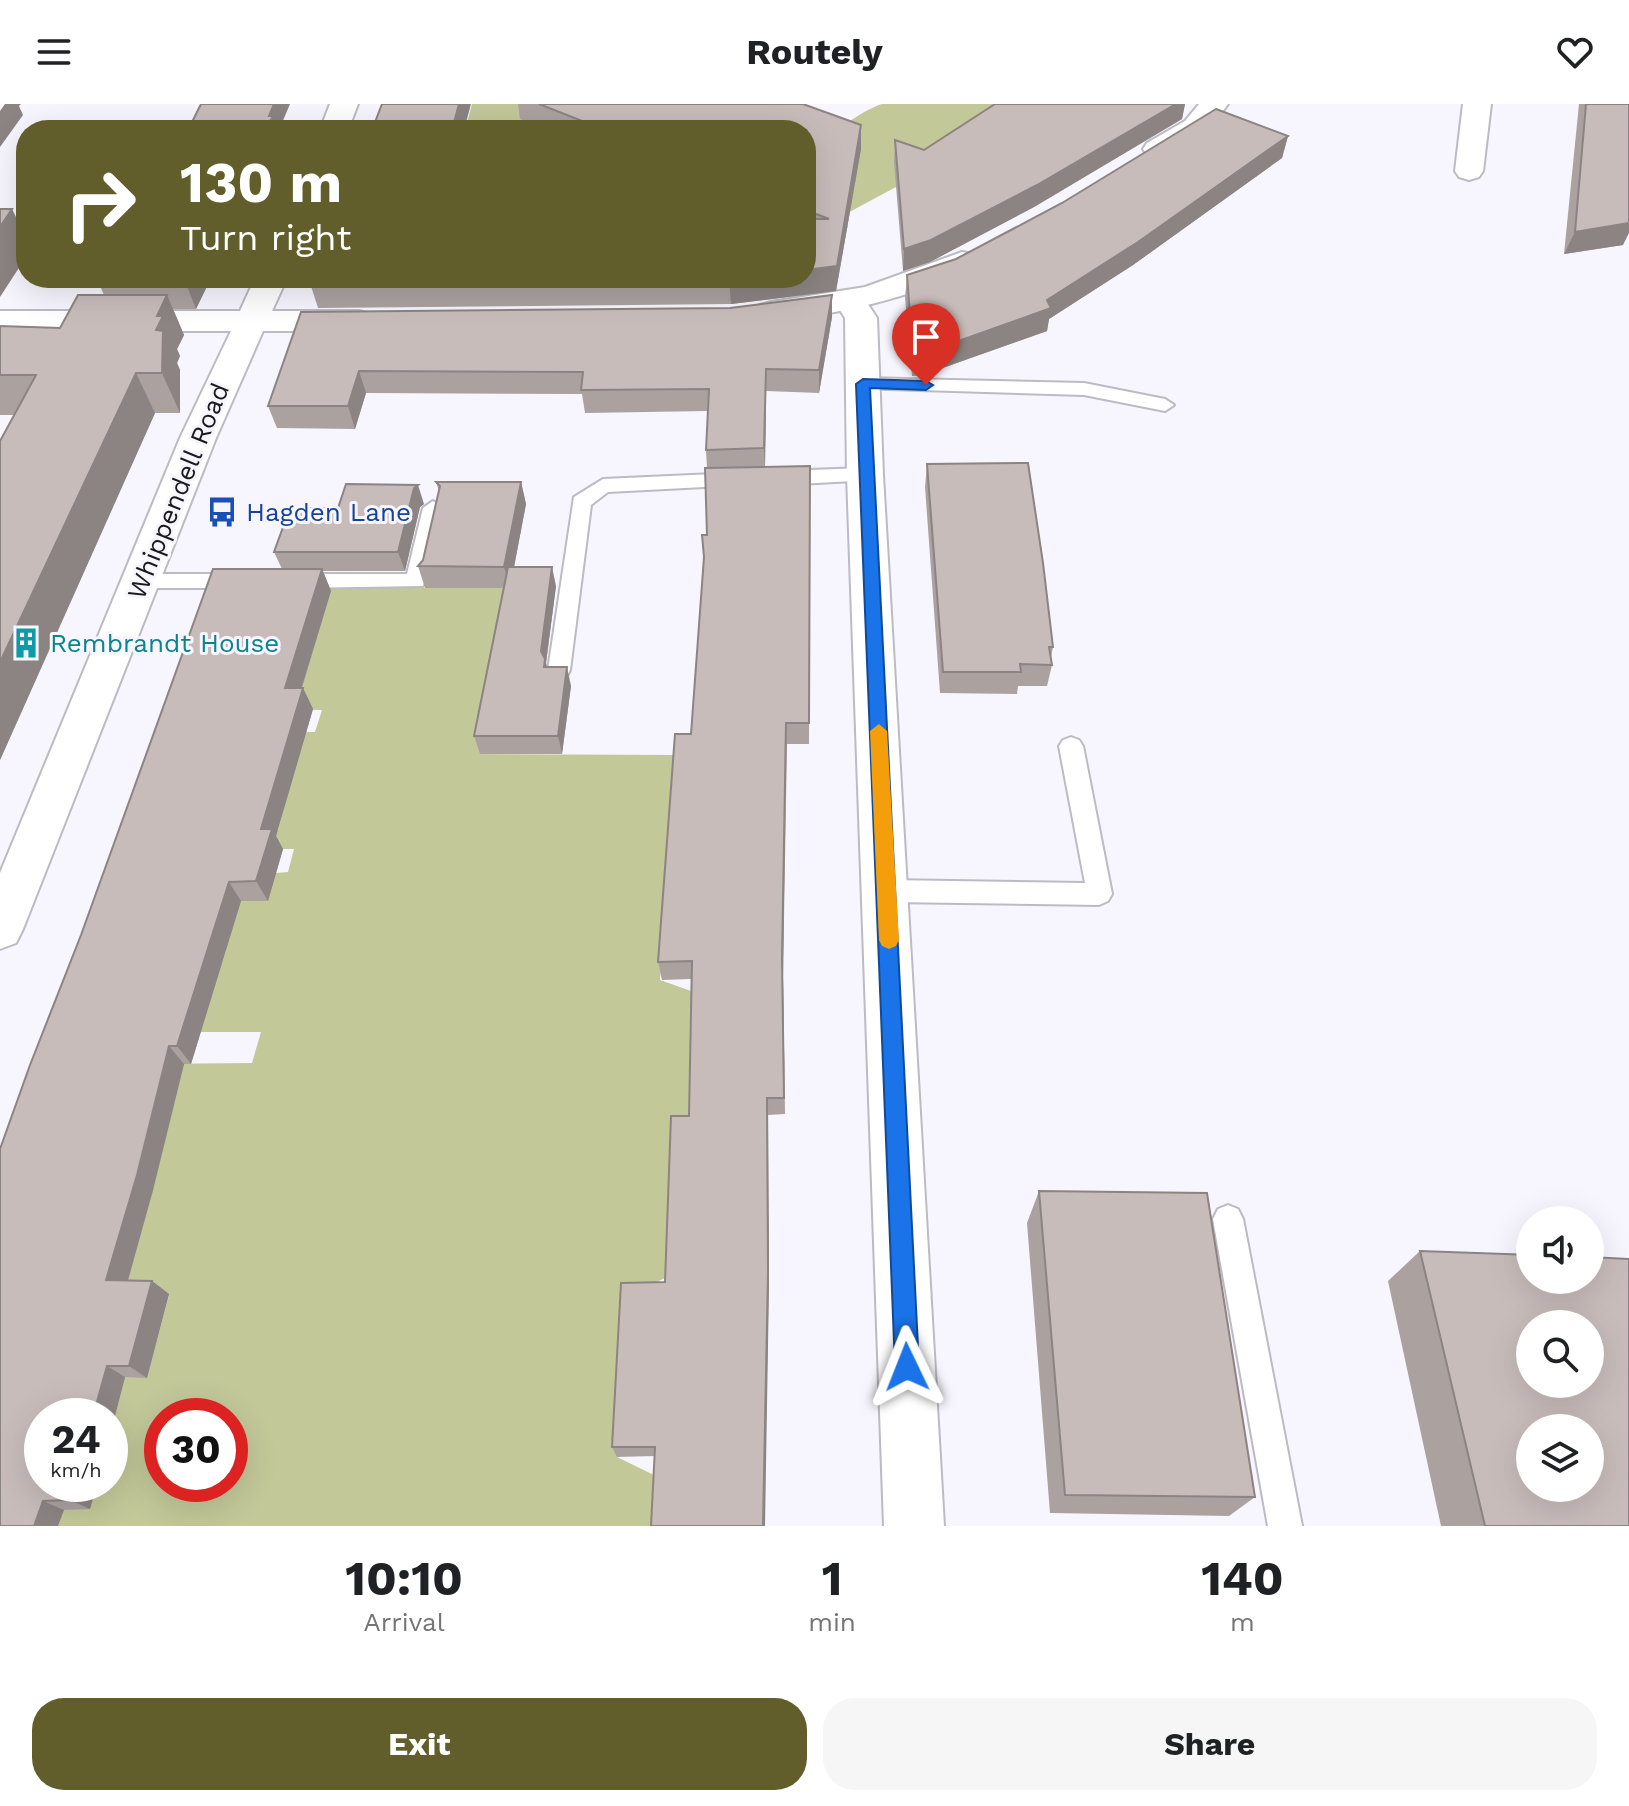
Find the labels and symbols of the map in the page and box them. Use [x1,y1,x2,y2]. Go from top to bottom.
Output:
pin [892,303,960,385]
street label: Whippendell Road [121,379,235,603]
bus stop icon: Hagden Lane [205,495,239,529]
place label: Hagden Lane [246,497,411,527]
building icon: Rembrandt House [9,626,43,660]
place label: Rembrandt House [50,628,279,658]
position arrow [865,1325,949,1409]
speed limit sign: 30 [144,1398,248,1502]

